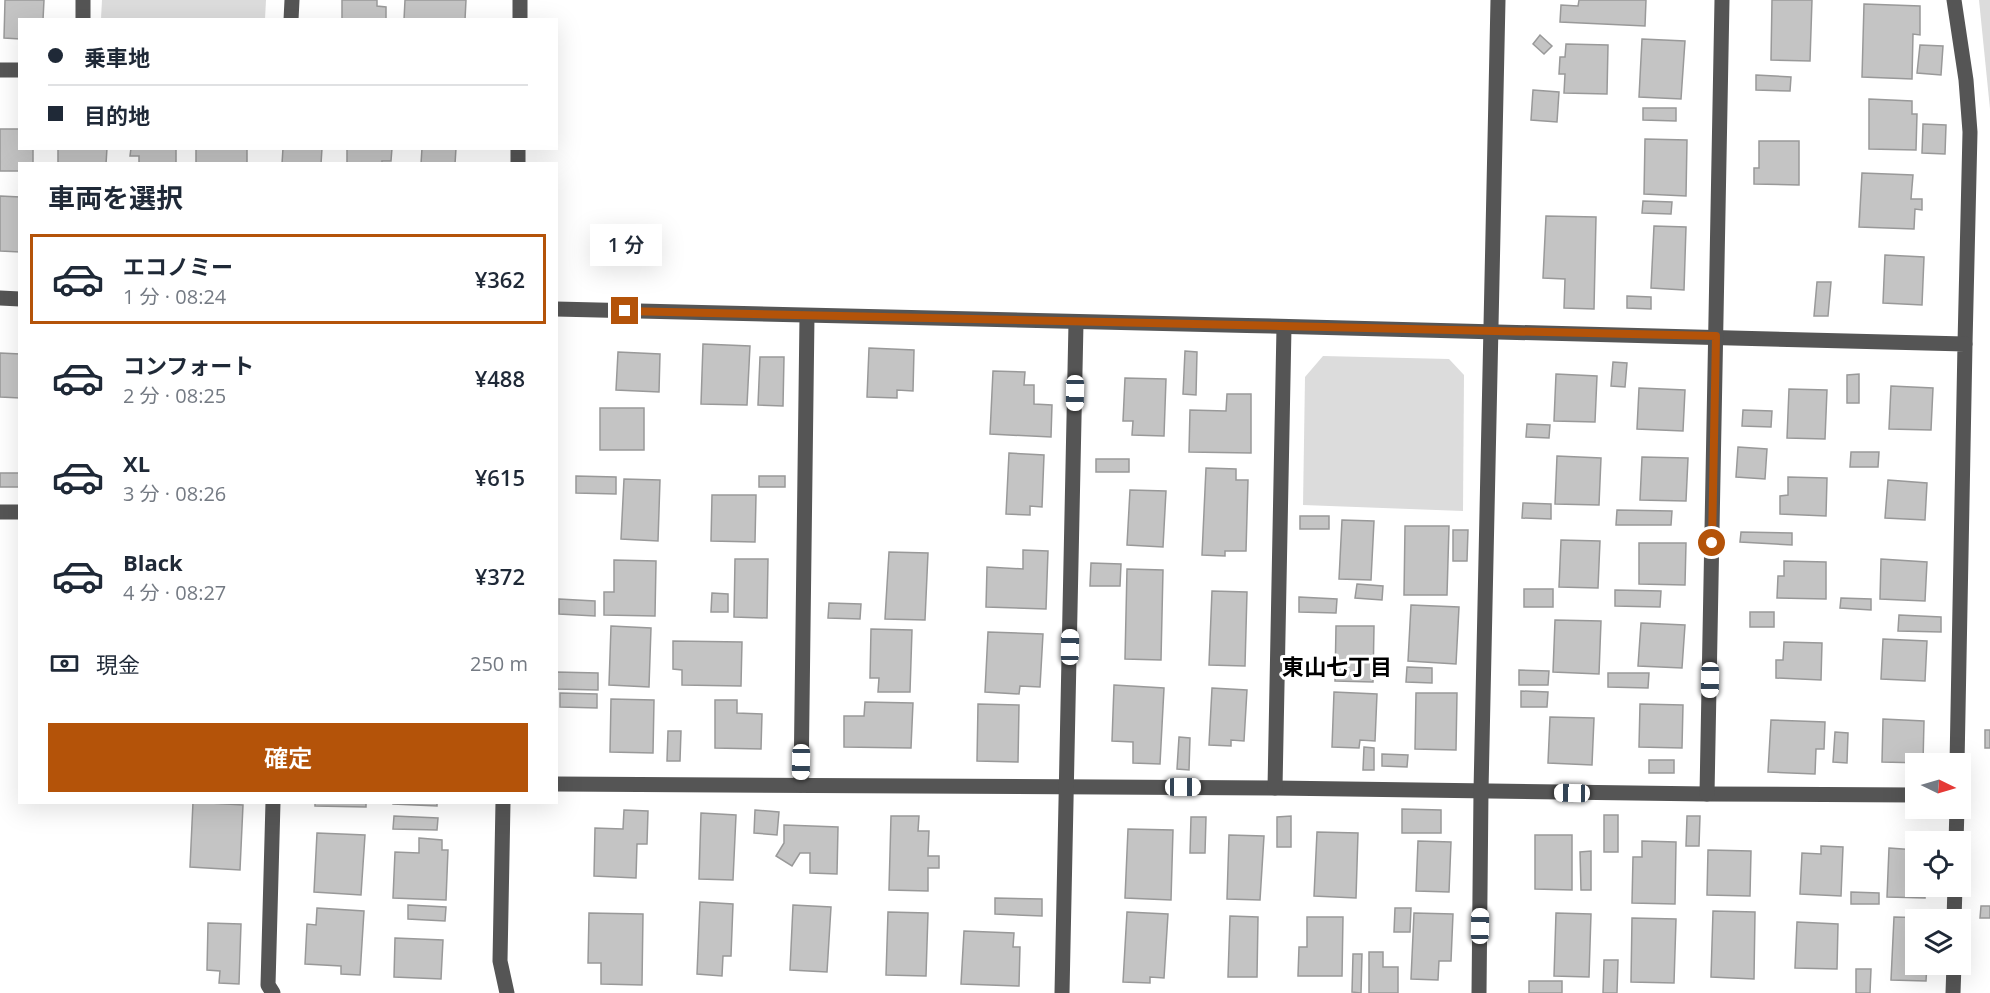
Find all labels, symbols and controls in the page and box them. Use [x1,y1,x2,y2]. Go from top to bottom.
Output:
text: 乗車地 [84,42,150,72]
text: 目的地 [84,100,150,130]
text: 車両を選択 [48,179,183,216]
callout: 1 分 [589,224,661,266]
text: 1 分 [608,231,644,258]
text: エコノミー [123,251,233,281]
icon: car [51,252,105,306]
text: ¥362 [475,264,525,294]
text: 1 分 · 08:24 [123,283,226,310]
route end [611,297,638,324]
text: コンフォート [123,350,254,380]
icon: car [51,351,105,405]
text: ¥488 [475,363,525,393]
car [1066,375,1084,411]
text: 2 分 · 08:25 [123,382,226,409]
text: XL [123,448,150,478]
icon: car [51,450,105,504]
text: ¥615 [475,462,525,492]
text: 3 分 · 08:26 [123,480,226,507]
route start [1698,529,1725,556]
text: Black [123,547,183,577]
icon: car [51,549,105,603]
text: ¥372 [475,561,525,591]
text: 4 分 · 08:27 [123,579,226,606]
car [1061,629,1079,665]
icon: cash [48,647,81,680]
text: 現金 [96,649,140,679]
text: 250 m [470,650,528,677]
district label: 東山七丁目 [1282,651,1392,681]
car [1701,662,1719,698]
button: 確定 [48,723,528,792]
car [792,744,810,780]
north arrow [1905,753,1971,819]
map controls [1905,753,1971,975]
car [1165,778,1201,796]
car [1554,784,1590,802]
button: locate [1905,831,1971,897]
car [1471,908,1489,944]
button: layers [1905,909,1971,975]

